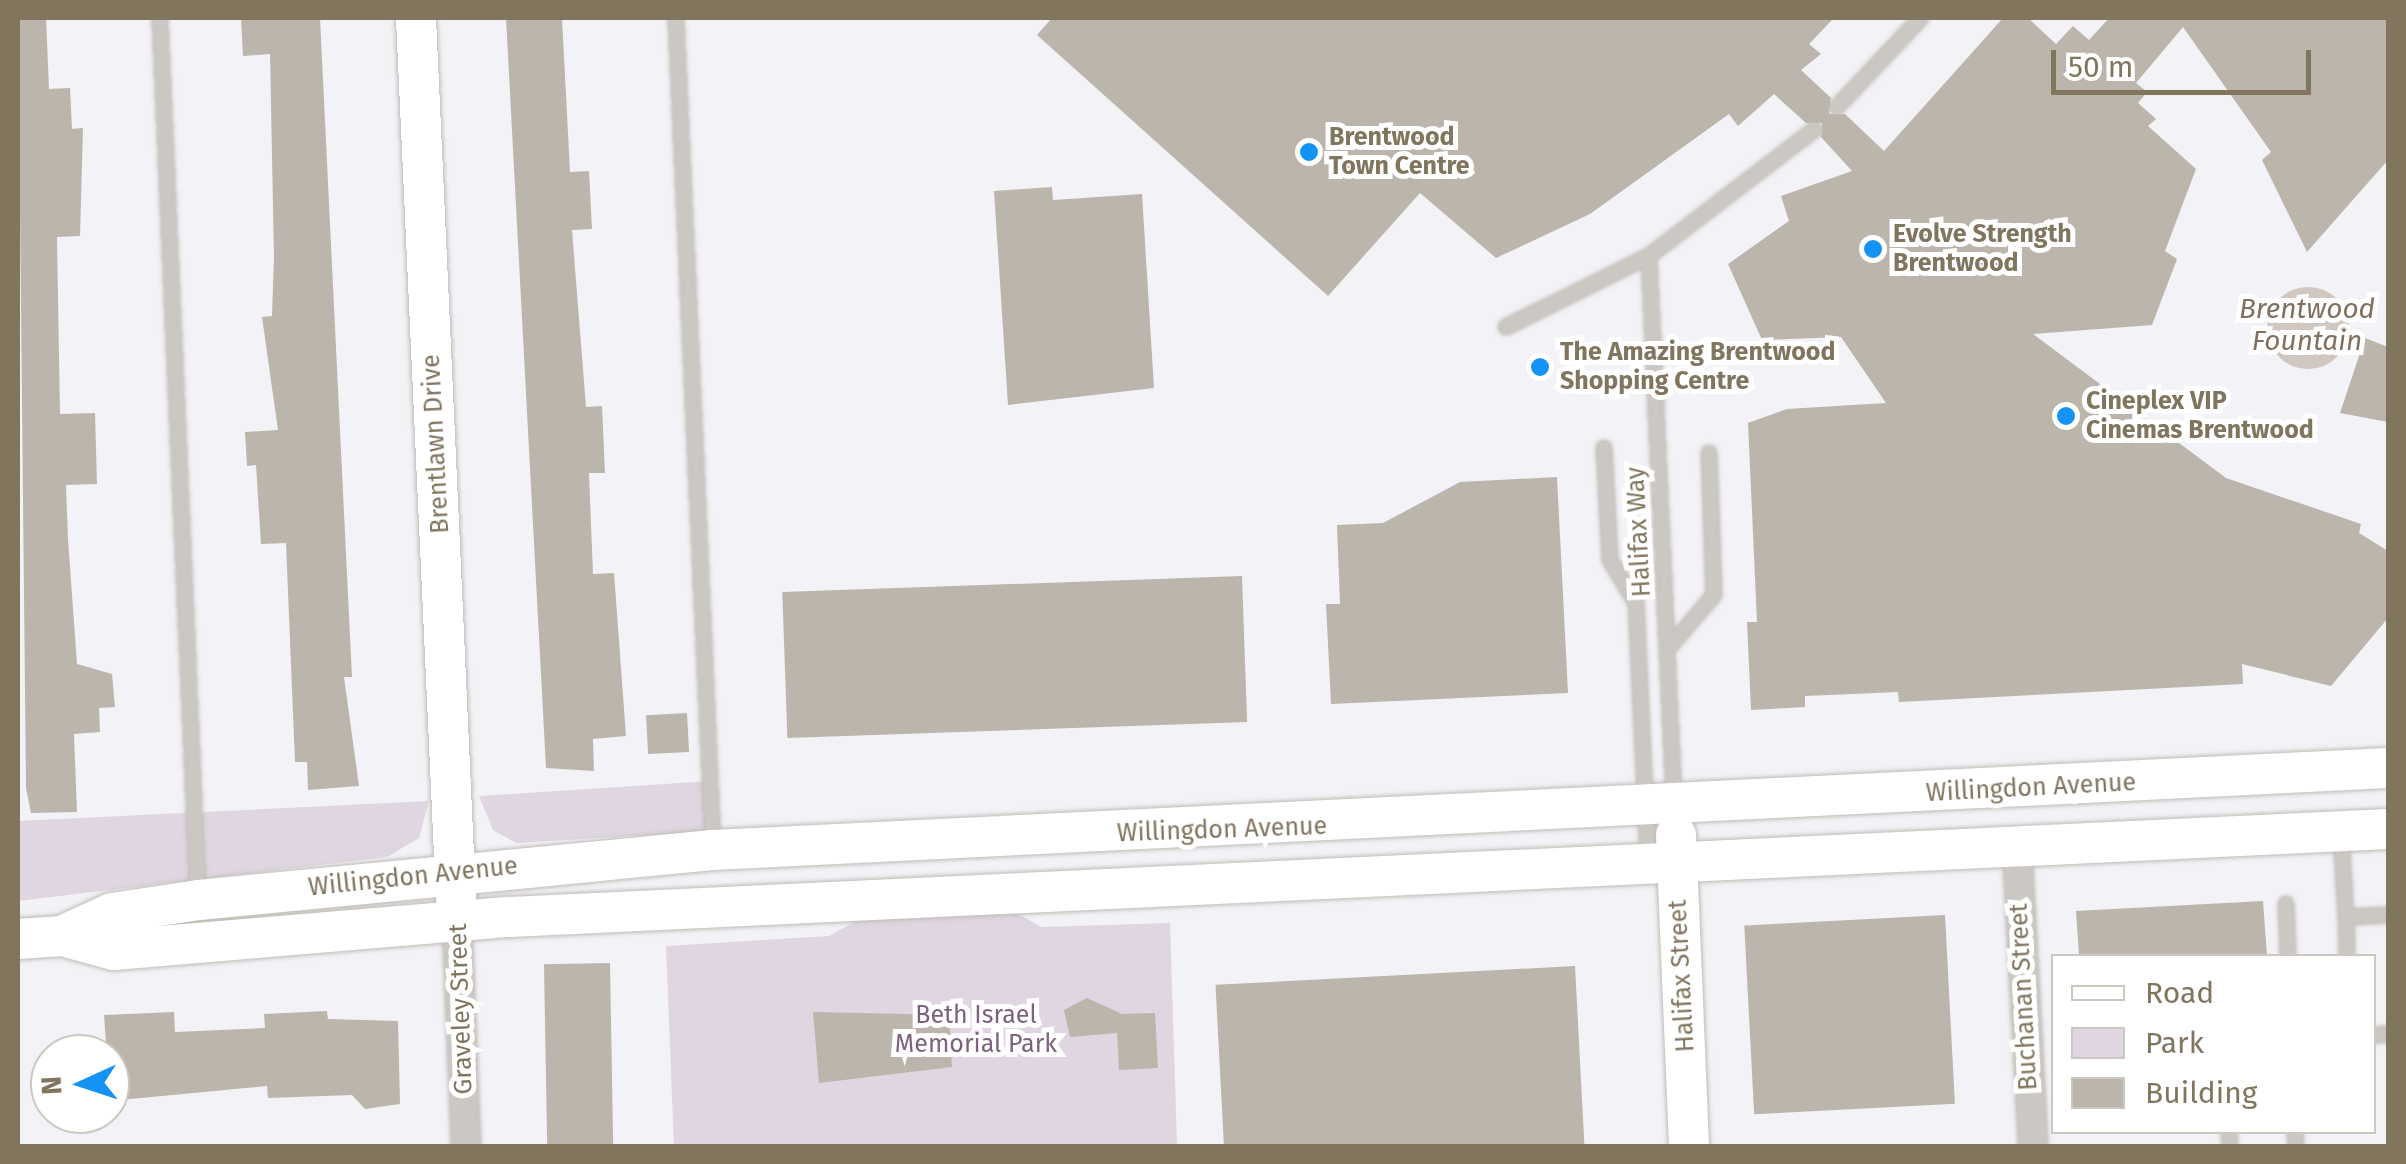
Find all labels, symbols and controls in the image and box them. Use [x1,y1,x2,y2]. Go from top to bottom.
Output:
scale bar [2056,30,2316,92]
text: 50 m [2068,49,2133,85]
place label: Brentwood Town Centre [1329,123,1470,182]
marker: Brentwood Town Centre [1298,141,1320,163]
place label: Evolve Strength Brentwood [1893,220,2072,279]
marker: Evolve Strength Brentwood [1862,238,1884,260]
water label: Brentwood Fountain [2239,292,2375,358]
place label: The Amazing Brentwood Shopping Centre [1560,338,1835,397]
street label: Brentlawn Drive [416,354,456,534]
marker: The Amazing Brentwood Shopping Centre [1529,356,1551,378]
place label: Cineplex VIP Cinemas Brentwood [2086,387,2314,446]
marker: Cineplex VIP Cinemas Brentwood [2055,405,2077,427]
street label: Halifax Way [1621,466,1657,598]
street label: Willingdon Avenue [1925,768,2137,808]
street label: Willingdon Avenue [1116,811,1328,849]
street label: Willingdon Avenue [307,851,519,903]
street label: Halifax Street [1663,899,1701,1053]
street label: Buchanan Street [2004,903,2044,1091]
street label: Graveley Street [443,923,479,1095]
legend [2051,954,2376,1134]
text: Road [2145,975,2214,1011]
park label: Beth Israel Memorial Park [895,1001,1057,1060]
text: Park [2145,1025,2204,1061]
north arrow [30,1034,130,1134]
text: N [35,1075,69,1096]
text: Building [2145,1075,2257,1111]

